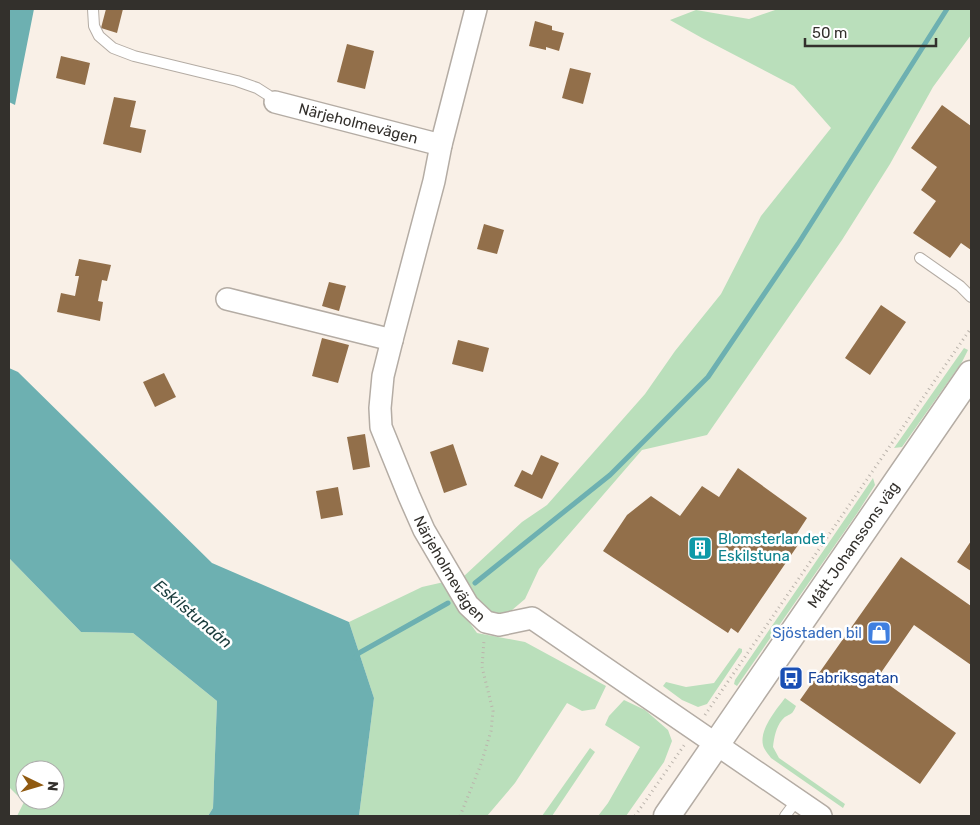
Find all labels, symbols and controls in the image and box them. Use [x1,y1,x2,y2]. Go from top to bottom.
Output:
scale bar [805,15,936,47]
text: 50 m [812,24,847,42]
street label: Närjeholmevägen [297,100,420,148]
street label: Mått Johanssons väg [804,478,903,612]
street label: Närjeholmevägen [410,513,489,626]
place label: Blomsterlandet Eskilstuna [718,530,826,565]
building icon: Blomsterlandet Eskilstuna [687,535,713,561]
water label: Eskilstunaån [150,576,236,652]
shop icon: Sjöstaden bil [866,620,892,646]
place label: Sjöstaden bil [772,624,862,642]
bus stop icon: Fabriksgatan [778,665,804,691]
place label: Fabriksgatan [808,669,899,687]
north arrow [15,760,65,810]
text: N [44,780,61,792]

